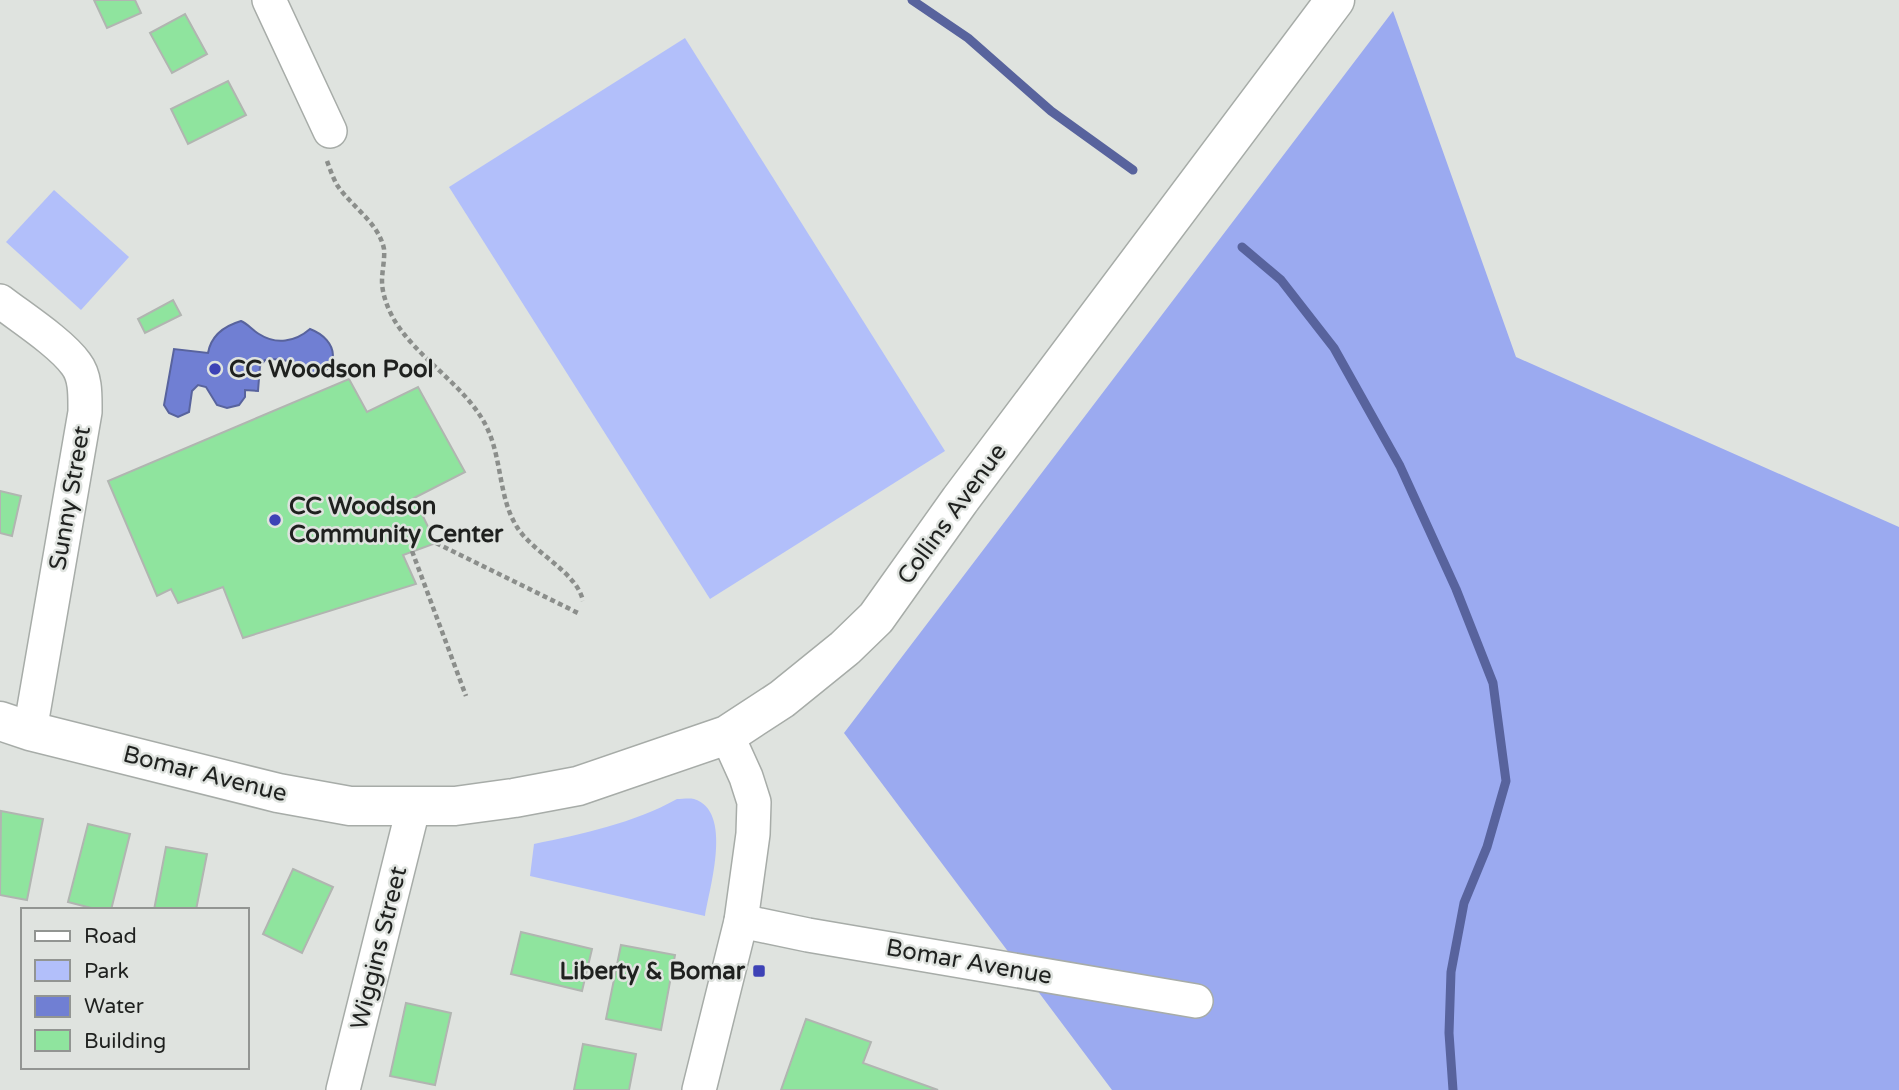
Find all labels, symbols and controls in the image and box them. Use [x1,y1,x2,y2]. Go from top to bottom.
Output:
place label: CC Woodson Pool [229,355,434,384]
marker: CC Woodson Pool [207,361,223,377]
street label: Sunny Street [43,424,97,572]
street label: Collins Avenue [891,438,1013,590]
place label: CC Woodson Community Center [289,492,504,549]
marker: CC Woodson Community Center [267,512,283,528]
street label: Bomar Avenue [120,740,290,808]
street label: Wiggins Street [345,863,413,1033]
legend [21,908,248,1069]
text: Road [84,924,137,949]
street label: Bomar Avenue [884,933,1054,991]
place label: Liberty & Bomar [559,957,746,986]
text: Park [84,959,129,984]
marker: Liberty & Bomar [751,963,767,979]
text: Water [84,994,144,1019]
text: Building [84,1029,166,1054]

